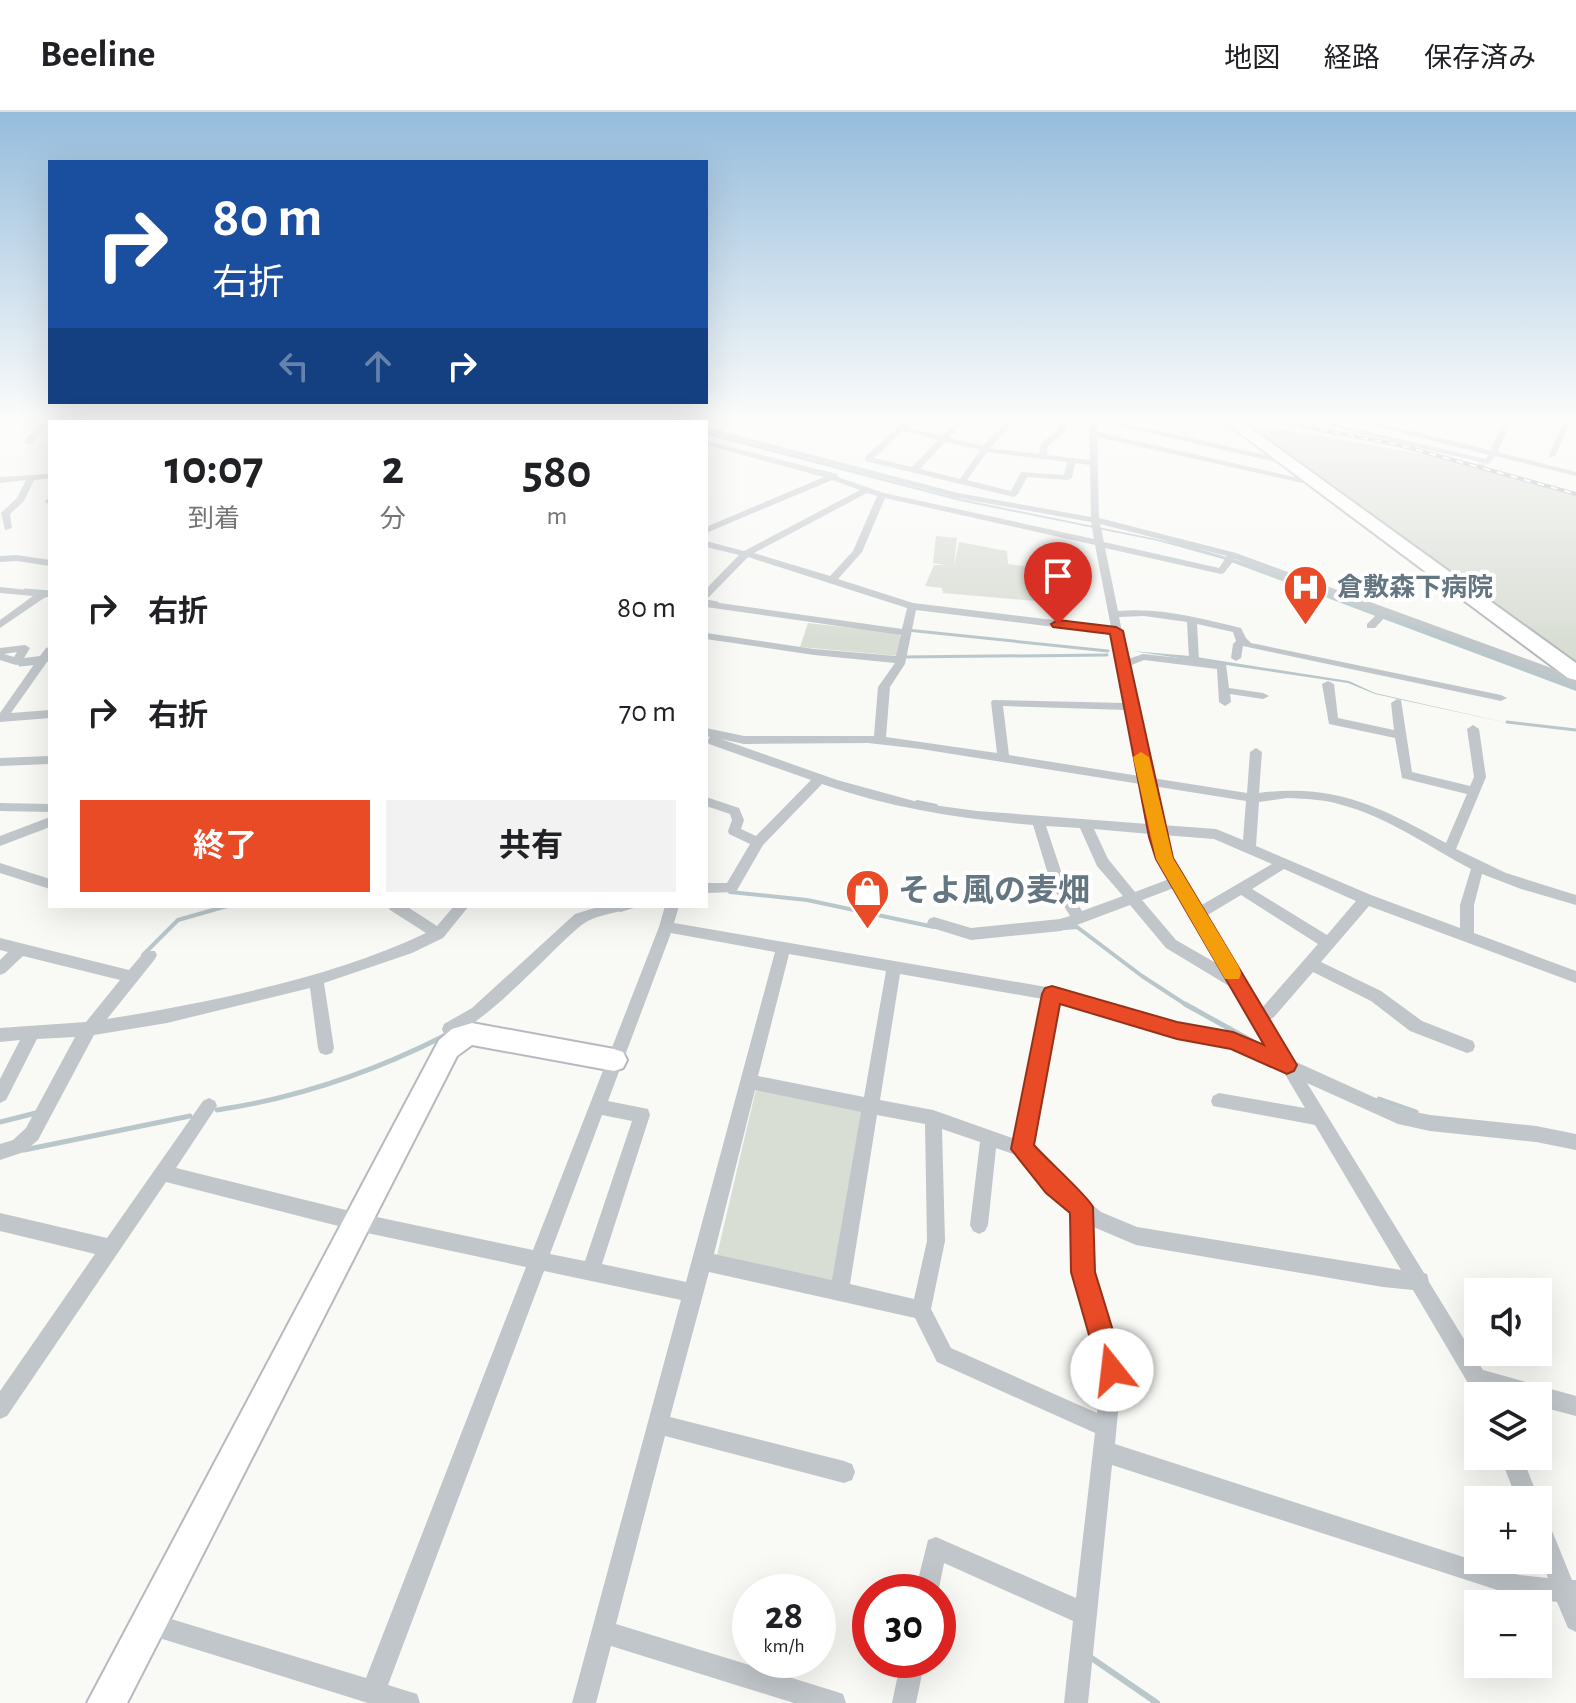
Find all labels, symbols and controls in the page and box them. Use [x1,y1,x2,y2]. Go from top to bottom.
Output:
text: Beeline [40,36,155,74]
text: 地図 [1224,45,1280,73]
text: 経路 [1324,45,1380,73]
text: 保存済み [1424,45,1536,73]
text: 80 m [212,190,322,246]
icon: right [80,192,184,296]
text: 右折 [212,265,284,301]
icon: left [272,344,316,388]
icon: ahead [356,344,400,388]
icon: right [440,344,484,388]
text: 10:07 [164,445,263,493]
text: 2 [381,445,404,493]
text: 580 [522,449,592,497]
text: m [546,503,567,529]
text: 到着 [188,506,240,532]
text: 分 [380,506,406,532]
pin [1024,542,1092,624]
icon: arrive [1036,554,1080,598]
hospital icon: 倉敷森下病院 [1282,564,1330,627]
place label: 倉敷森下病院 [1337,573,1493,601]
icon: right [80,586,124,630]
text: 80 m [617,593,676,623]
text: 右折 [148,597,208,627]
icon: right [80,690,124,734]
text: 70 m [619,697,676,727]
text: 右折 [148,701,208,731]
button: 終了 [80,800,370,892]
button: 共有 [386,800,676,892]
shop icon: そよ風の麦畑 [843,867,891,930]
place label: そよ風の麦畑 [898,873,1090,907]
map controls [1464,1278,1552,1678]
button: sound [1464,1278,1552,1366]
position arrow [1070,1328,1154,1412]
button: layers [1464,1382,1552,1470]
button: + [1464,1486,1552,1574]
speed limit sign: 30 [852,1574,956,1678]
button: − [1464,1590,1552,1678]
text: 28 [765,1596,803,1636]
text: km/h [763,1636,805,1656]

